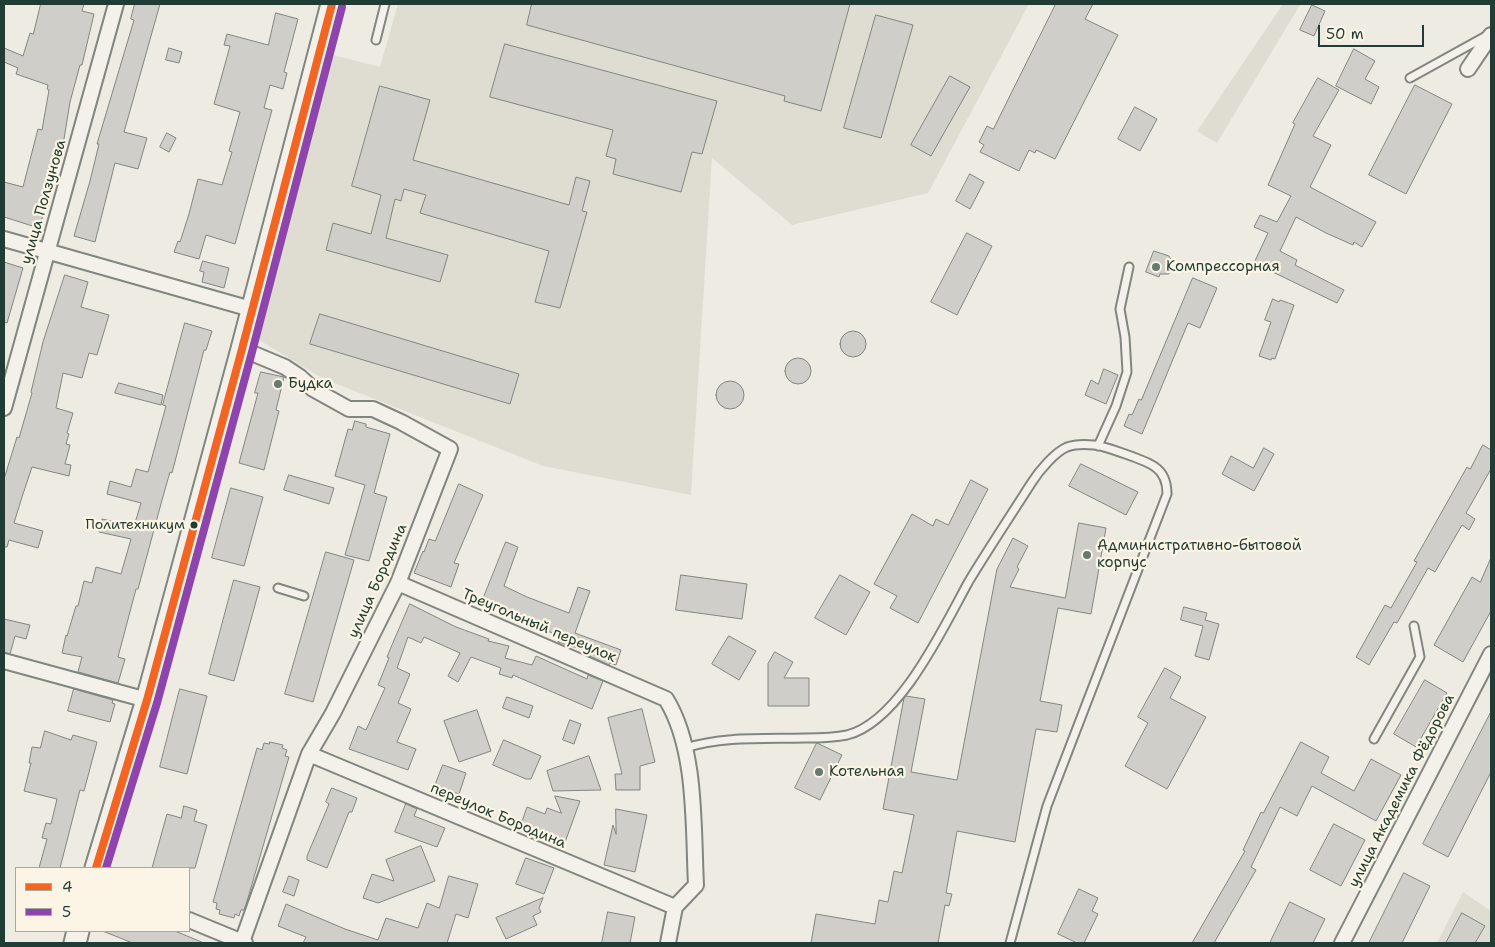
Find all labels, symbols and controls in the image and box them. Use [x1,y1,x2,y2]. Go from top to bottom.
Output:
scale bar [1320,15,1426,47]
text: 50 m [1326,24,1364,44]
street label: улица Ползунова [18,138,70,266]
place label: Компрессорная [1166,258,1280,276]
marker: Компрессорная [1150,261,1162,273]
place label: Будка [288,375,333,393]
marker: Будка [272,378,284,390]
place label: Политехникум [86,517,185,533]
marker: Политехникум [189,520,199,530]
street label: улица Бородина [345,521,411,641]
place label: Административно-бытовой корпус [1097,537,1302,572]
marker: Административно-бытовой корпус [1081,549,1093,561]
street label: Треугольный переулок [459,585,619,667]
street label: улица Академика Фёдорова [1345,691,1459,891]
place label: Котельная [829,763,904,781]
marker: Котельная [813,766,825,778]
street label: переулок Бородина [427,779,569,853]
legend [15,867,190,932]
text: 4 [62,877,73,897]
text: 5 [62,902,71,922]

